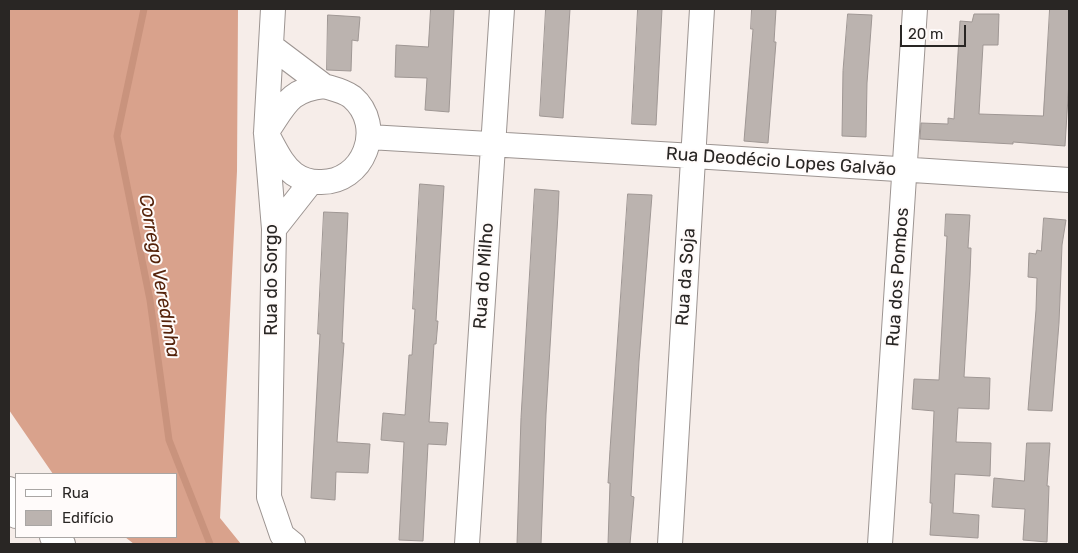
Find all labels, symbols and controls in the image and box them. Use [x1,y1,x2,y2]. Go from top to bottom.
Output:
scale bar [903,15,969,47]
text: 20 m [908,25,943,43]
street label: Rua Deodécio Lopes Galvão [665,143,897,181]
water label: Corrego Veredinha [133,193,185,359]
street label: Rua dos Pombos [882,207,914,347]
street label: Rua do Milho [470,222,498,330]
street label: Rua do Sorgo [261,224,283,336]
street label: Rua da Soja [672,227,700,327]
legend [15,473,178,538]
text: Rua [62,484,89,502]
text: Edifício [62,509,114,527]

